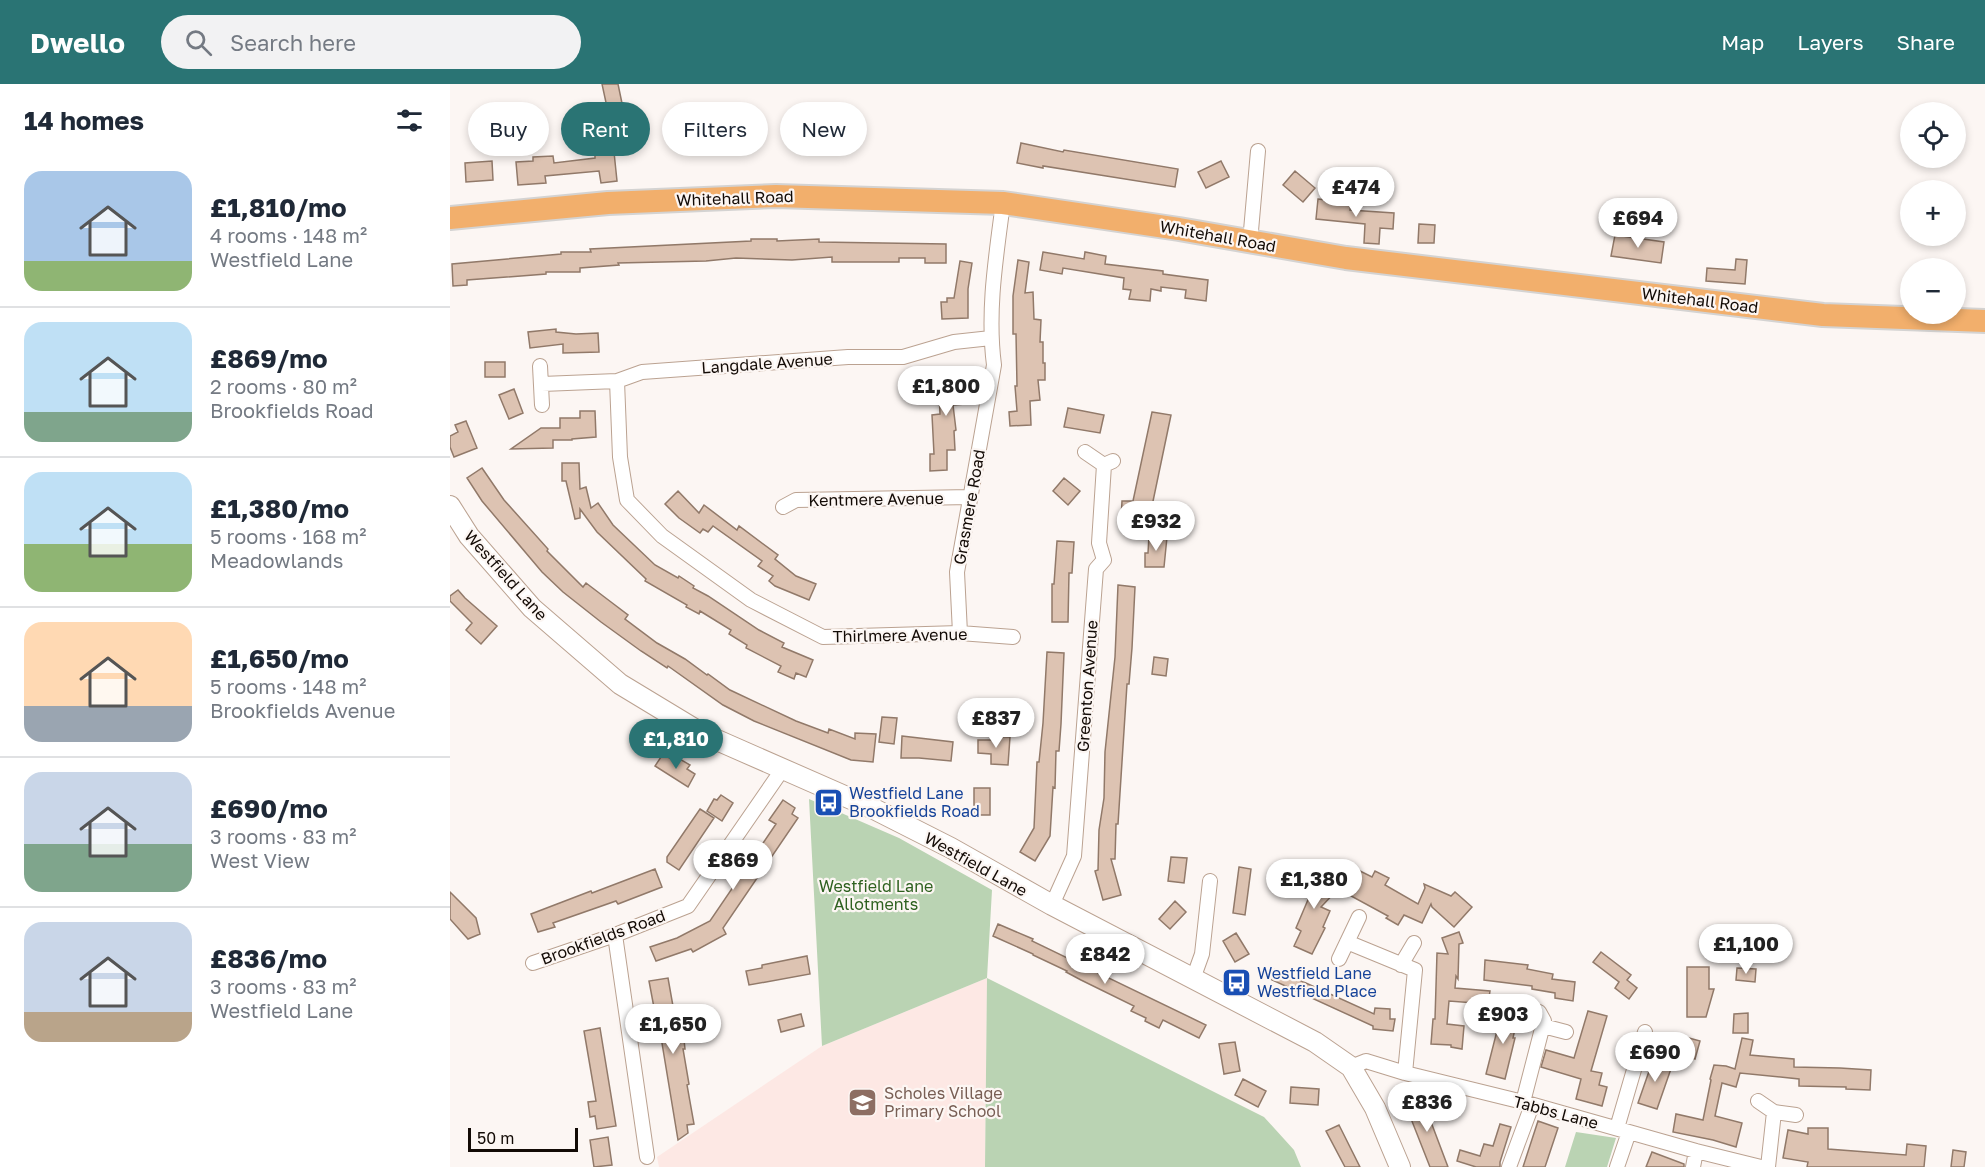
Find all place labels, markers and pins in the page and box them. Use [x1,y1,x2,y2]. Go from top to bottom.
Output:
pin: £474 [1320,167,1392,218]
pin: £694 [1602,198,1674,249]
pin: £1,800 [897,366,995,417]
pin: £932 [1120,501,1192,552]
pin: £837 [960,698,1032,749]
pin: £1,810 [627,719,725,770]
place label: Westfield Lane Brookfields Road [849,783,980,821]
bus stop icon: Westfield Lane Brookfields Road [812,786,844,818]
pin: £869 [697,840,769,891]
pin: £1,380 [1265,859,1363,910]
pin: £1,100 [1697,924,1795,975]
pin: £842 [1069,934,1141,985]
place label: Westfield Lane Westfield Place [1257,963,1377,1001]
bus stop icon: Westfield Lane Westfield Place [1220,966,1252,998]
pin: £903 [1467,994,1539,1045]
pin: £1,650 [624,1004,722,1055]
pin: £690 [1619,1032,1691,1083]
pin: £836 [1391,1082,1463,1133]
place label: Scholes Village Primary School [884,1083,1003,1121]
school or university icon: Scholes Village Primary School [847,1086,879,1118]

